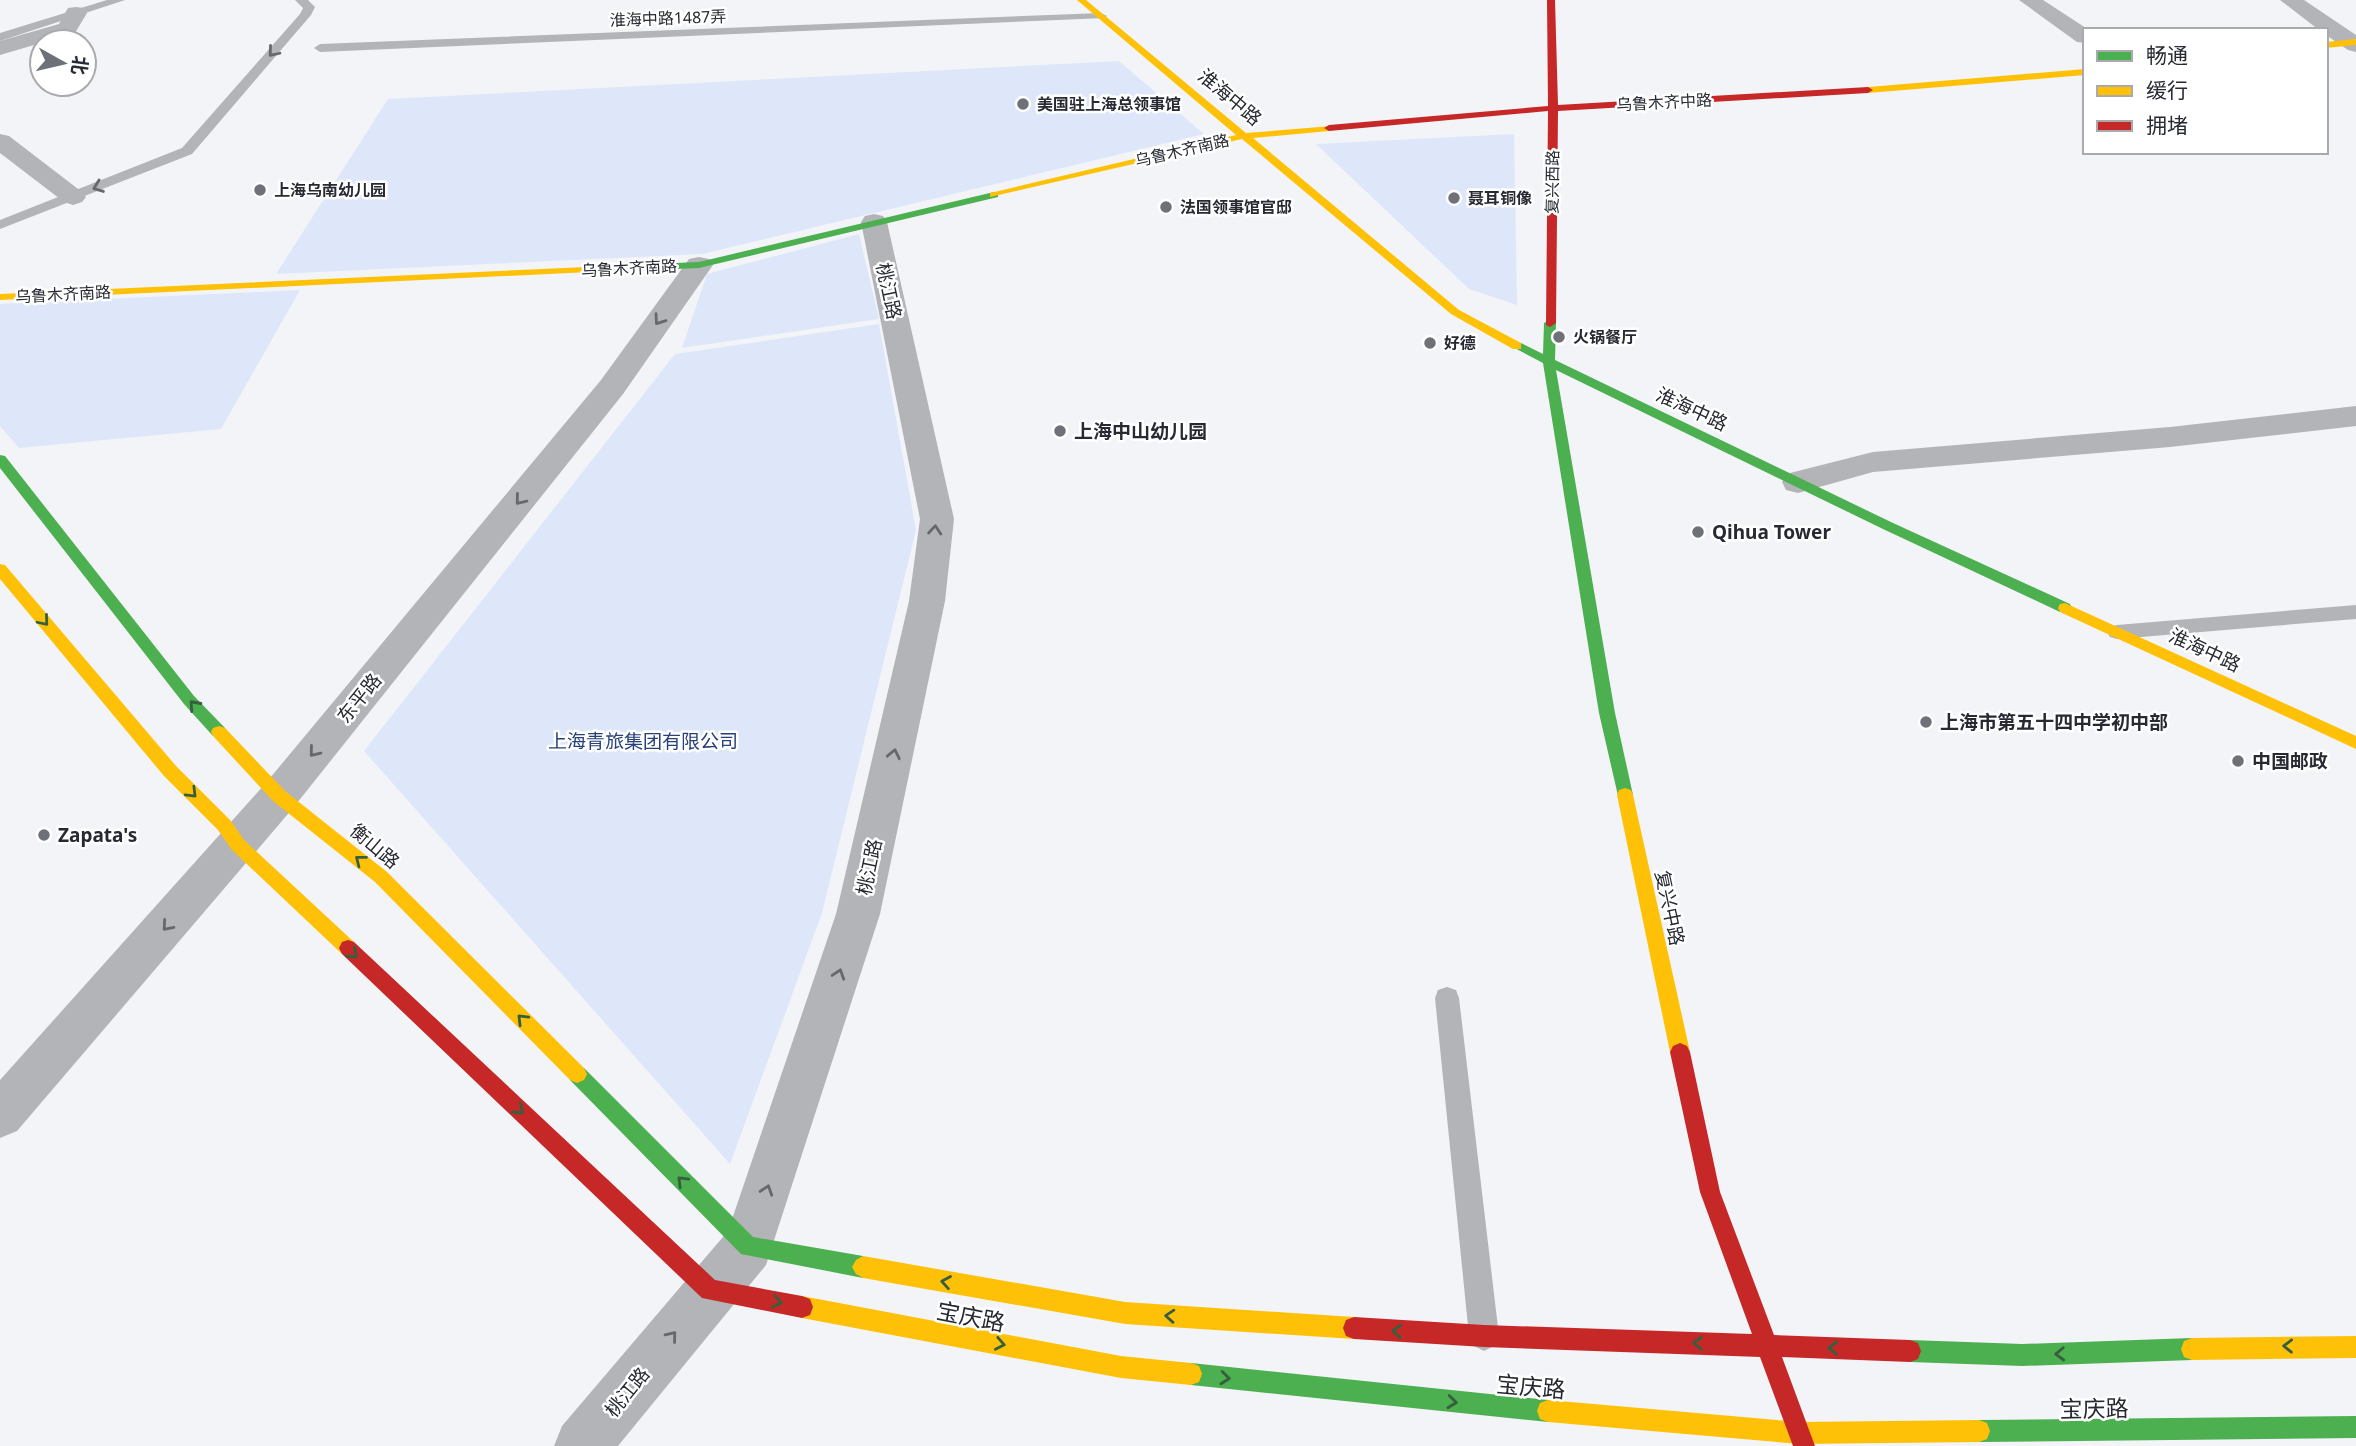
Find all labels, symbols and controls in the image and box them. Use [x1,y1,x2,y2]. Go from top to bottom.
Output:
street label: 淮海中路1487弄 [609,5,727,31]
north arrow [28,28,98,98]
legend [2083,28,2328,154]
text: 畅通 [2146,41,2188,69]
one-way arrow [269,43,281,56]
text: 北 [66,54,94,77]
street label: 淮海中路 [1193,63,1267,131]
text: 缓行 [2146,76,2188,104]
street label: 乌鲁木齐中路 [1615,89,1713,115]
place label: 美国驻上海总领事馆 [1037,93,1181,115]
marker: 美国驻上海总领事馆 [1015,96,1031,112]
text: 拥堵 [2146,111,2188,139]
street label: 乌鲁木齐南路 [1133,128,1231,172]
street label: 复兴西路 [1540,150,1564,214]
one-way arrow [93,179,105,193]
place label: 上海乌南幼儿园 [274,179,386,201]
marker: 上海乌南幼儿园 [252,182,268,198]
place label: 聂耳铜像 [1468,187,1532,209]
marker: 聂耳铜像 [1446,190,1462,206]
place label: 法国领事馆官邸 [1180,196,1292,218]
marker: 法国领事馆官邸 [1158,199,1174,215]
street label: 乌鲁木齐南路 [580,255,678,281]
street label: 桃江路 [870,260,908,322]
street label: 乌鲁木齐南路 [14,281,112,307]
one-way arrow [655,312,668,325]
place label: 火锅餐厅 [1573,326,1637,348]
marker: 火锅餐厅 [1551,329,1567,345]
place label: 好德 [1444,332,1476,354]
marker: 好德 [1422,335,1438,351]
street label: 淮海中路 [1652,381,1732,437]
place label: 上海中山幼儿园 [1074,418,1207,444]
marker: 上海中山幼儿园 [1052,423,1068,439]
one-way arrow [516,492,528,505]
place label: Qihua Tower [1712,519,1831,545]
one-way arrow [927,524,942,535]
marker: Qihua Tower [1690,524,1706,540]
one-way arrow [36,613,48,626]
street label: 淮海中路 [2165,622,2245,678]
street label: 东平路 [331,668,387,728]
one-way arrow [190,701,202,714]
place label: 上海市第五十四中学初中部 [1940,709,2168,735]
marker: 上海市第五十四中学初中部 [1918,714,1934,730]
park label: 上海青旅集团有限公司 [548,728,738,754]
one-way arrow [310,745,323,757]
one-way arrow [885,748,900,760]
place label: 中国邮政 [2252,748,2328,774]
marker: 中国邮政 [2230,753,2246,769]
one-way arrow [184,785,197,798]
street label: 衡山路 [345,818,405,874]
place label: Zapata's [58,822,137,848]
marker: Zapata's [36,827,52,843]
street label: 桃江路 [850,836,888,898]
one-way arrow [356,856,369,868]
street label: 复兴中路 [1649,868,1691,948]
one-way arrow [163,917,175,930]
one-way arrow [345,945,358,958]
one-way arrow [830,968,845,980]
one-way arrow [518,1015,531,1028]
one-way arrow [511,1101,524,1114]
one-way arrow [678,1176,691,1189]
one-way arrow [759,1184,773,1197]
one-way arrow [940,1275,952,1290]
one-way arrow [771,1294,783,1309]
street label: 宝庆路 [934,1294,1008,1338]
one-way arrow [1164,1309,1175,1324]
one-way arrow [1391,1324,1402,1339]
one-way arrow [664,1332,676,1345]
one-way arrow [994,1336,1006,1351]
one-way arrow [1692,1336,1703,1351]
one-way arrow [2282,1339,2293,1354]
one-way arrow [1827,1341,1838,1356]
one-way arrow [2055,1346,2066,1361]
street label: 桃江路 [599,1362,655,1422]
street label: 宝庆路 [1495,1367,1567,1405]
one-way arrow [1220,1370,1231,1385]
street label: 宝庆路 [2059,1391,2129,1425]
one-way arrow [1446,1394,1457,1409]

